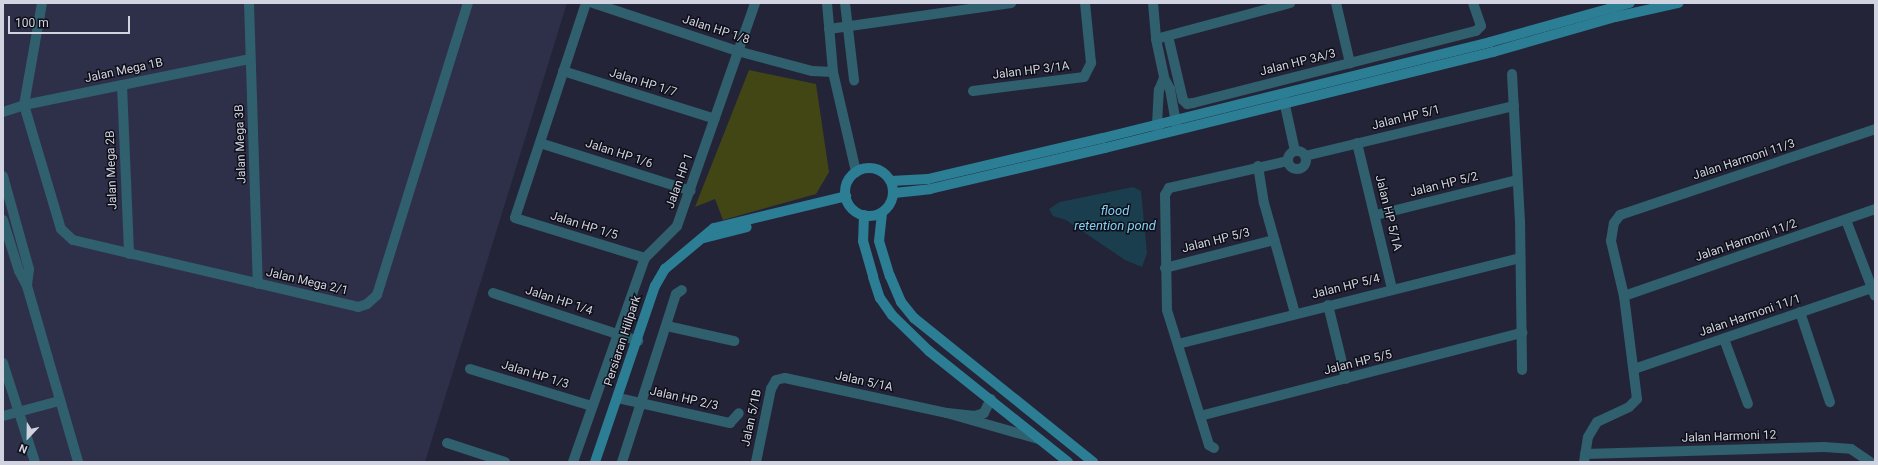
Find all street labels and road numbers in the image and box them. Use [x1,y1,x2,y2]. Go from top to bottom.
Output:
street label: Jalan HP 1/8 [681,12,751,48]
street label: Jalan HP 3A/3 [1259,47,1337,79]
street label: Jalan Mega 1B [84,56,164,86]
street label: Jalan HP 3/1A [992,59,1070,83]
street label: Jalan HP 1/7 [608,66,678,100]
street label: Jalan HP 5/1 [1370,103,1442,133]
street label: Jalan Mega 3B [232,104,250,184]
street label: Jalan Mega 2B [103,130,121,210]
street label: Jalan HP 1/6 [584,136,654,172]
street label: Jalan Harmoni 11/3 [1691,137,1797,183]
street label: Jalan HP 1 [663,151,697,211]
street label: Jalan HP 5/2 [1408,170,1480,200]
street label: Jalan HP 5/1A [1372,174,1404,252]
street label: Jalan HP 1/5 [549,209,619,243]
street label: Jalan Harmoni 11/2 [1693,217,1799,265]
street label: Jalan HP 5/3 [1180,226,1252,256]
street label: Jalan Mega 2/1 [265,266,349,298]
street label: Jalan HP 5/4 [1310,272,1382,302]
street label: Jalan HP 1/4 [524,283,594,319]
street label: Jalan Harmoni 11/1 [1697,292,1803,340]
street label: Persiaran Hillpark [602,294,644,388]
street label: Jalan HP 5/5 [1322,348,1394,378]
street label: Jalan HP 1/3 [500,358,570,392]
street label: Jalan 5/1A [834,369,894,395]
street label: Jalan HP 2/3 [648,384,720,414]
street label: Jalan 5/1B [739,388,765,448]
street label: Jalan Harmoni 12 [1681,428,1777,446]

